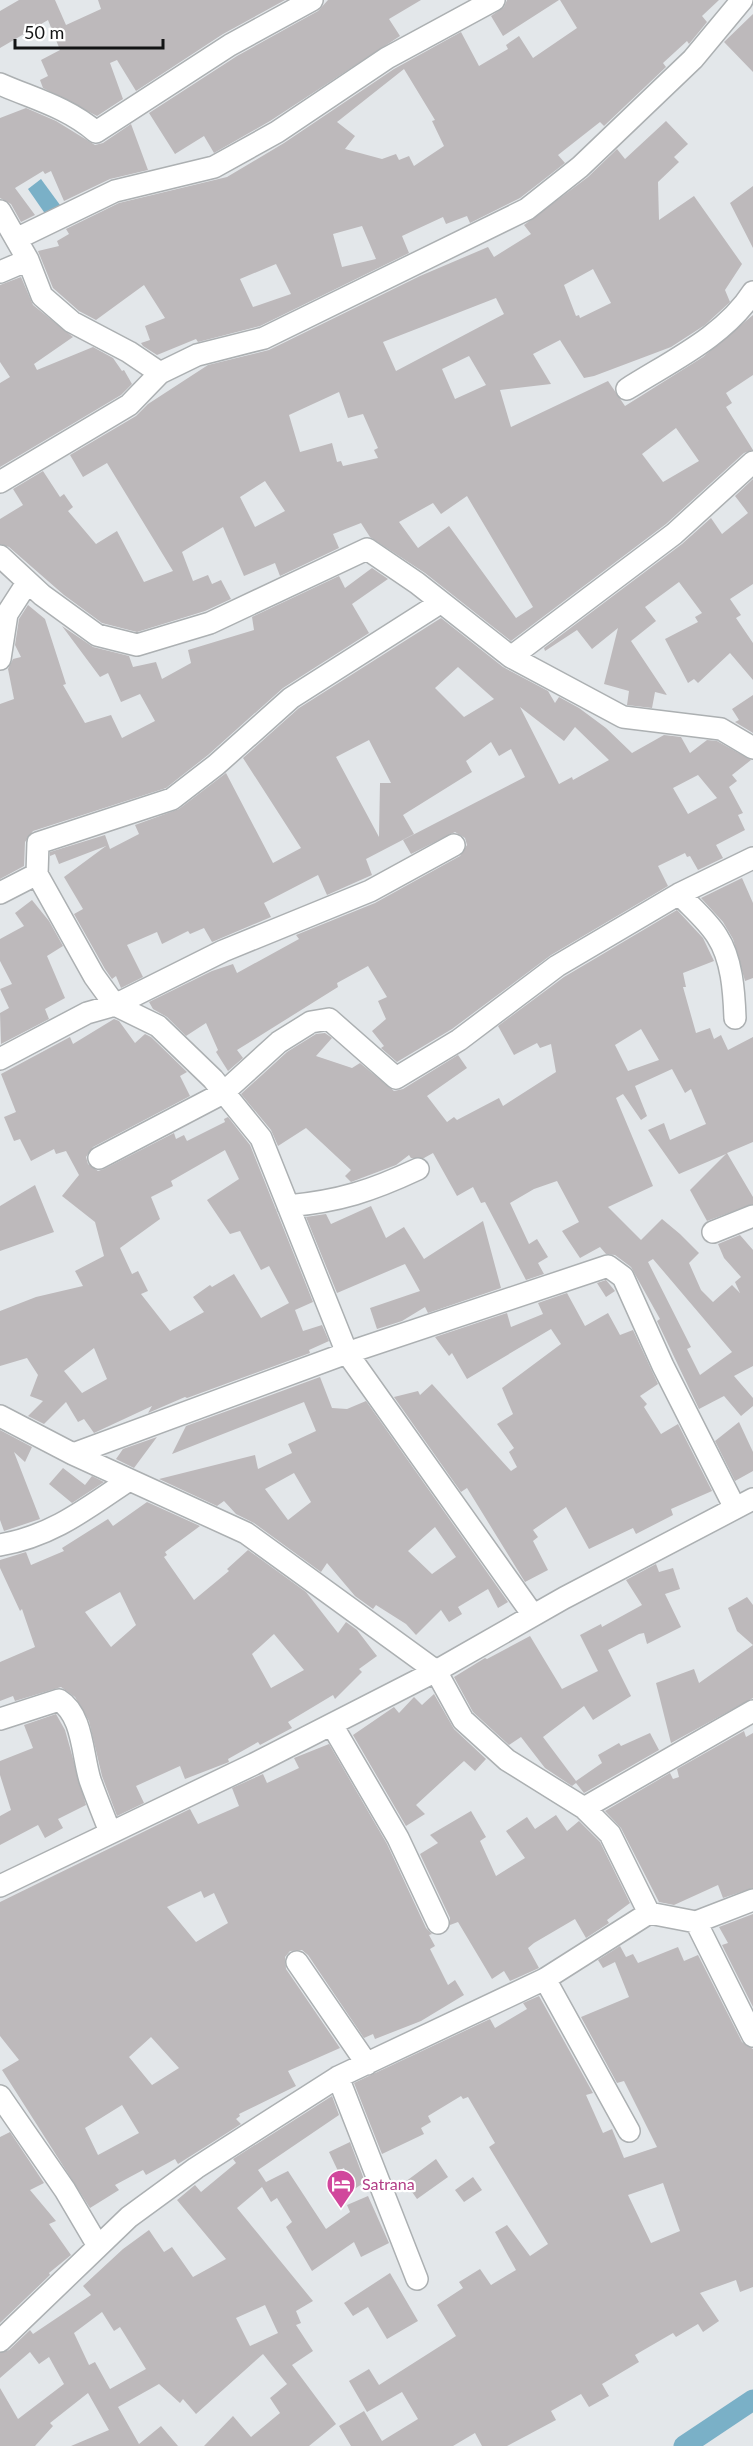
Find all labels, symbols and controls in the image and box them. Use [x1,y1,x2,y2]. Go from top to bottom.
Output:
scale bar [15,12,164,50]
text: 50 m [24,21,64,43]
hotel icon: Satrana [325,2168,357,2210]
place label: Satrana [362,2174,415,2193]

